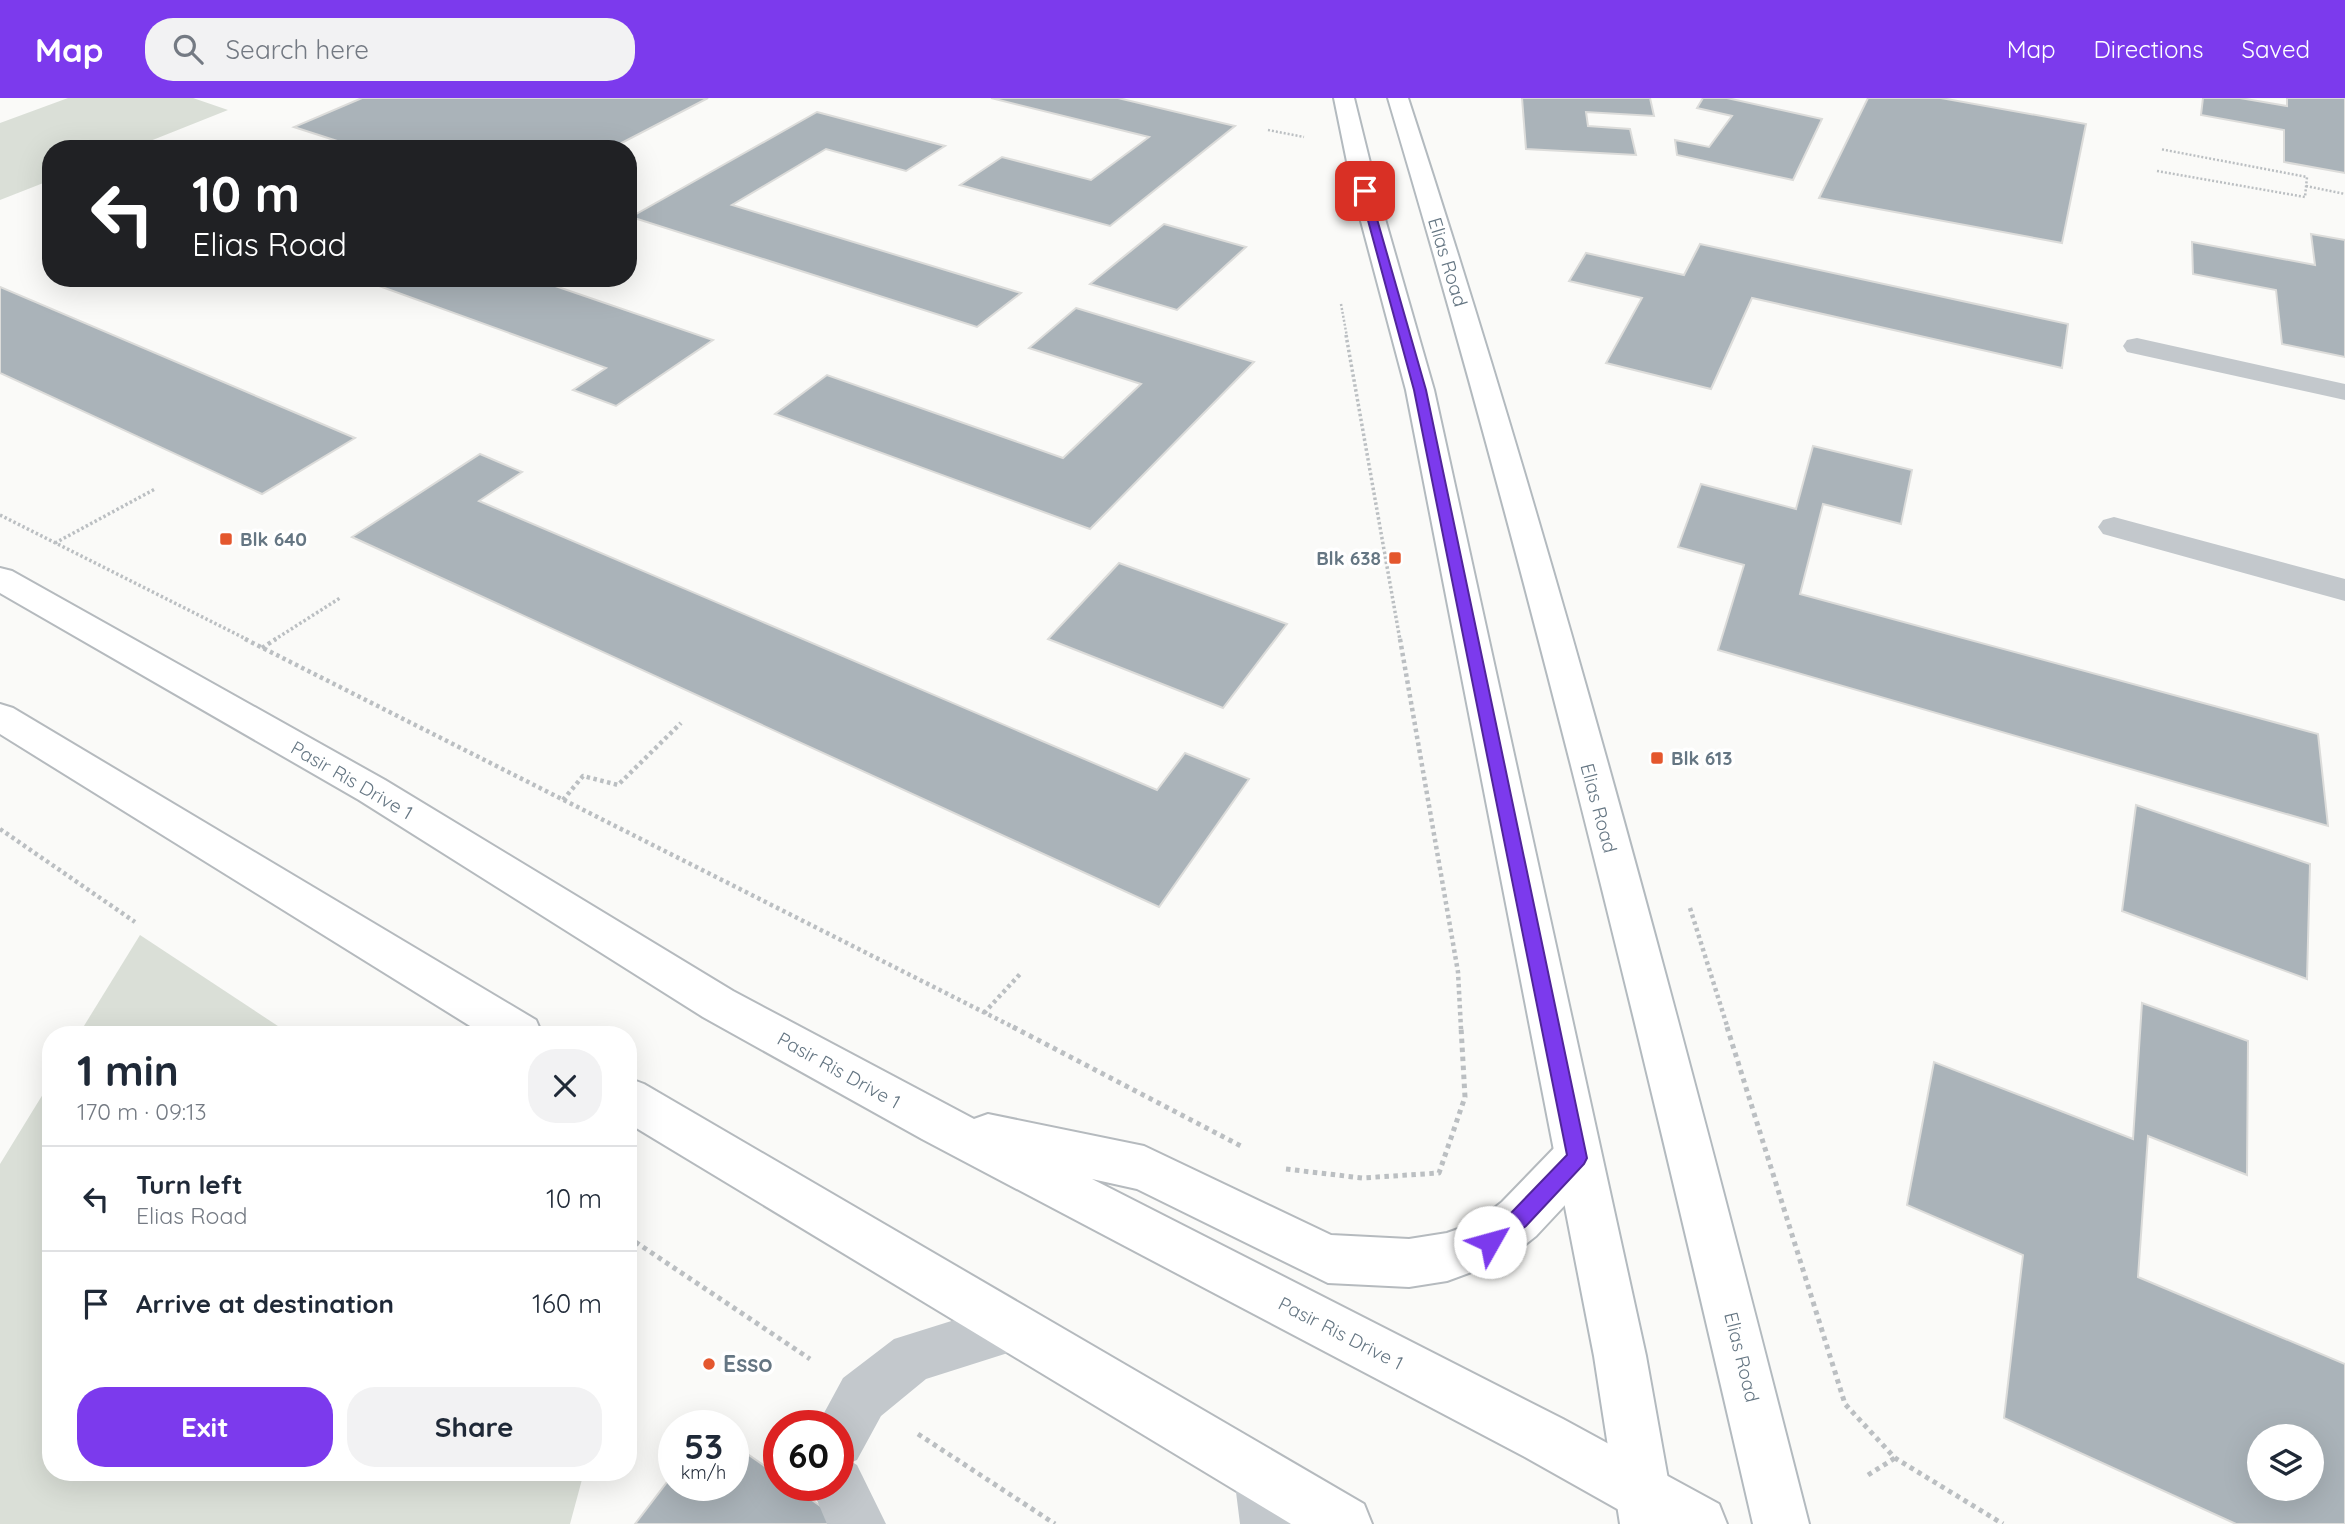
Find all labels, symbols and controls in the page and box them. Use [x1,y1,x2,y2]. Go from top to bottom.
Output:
search box [145,18,635,81]
text: Map [35,29,103,70]
icon: search [169,30,207,68]
text: Search here [225,33,369,66]
text: Map [2007,34,2056,64]
text: Directions [2094,34,2204,64]
text: Saved [2242,34,2310,64]
pin [1335,161,1395,221]
text: 10 m [192,163,300,224]
icon: left [77,168,168,259]
icon: arrive [1346,172,1384,210]
street label: Elias Road [1423,215,1473,309]
text: Elias Road [192,224,347,264]
place label: Blk 640 [240,527,307,551]
marker: Blk 640 [218,531,234,547]
place label: Blk 638 [1316,546,1381,570]
marker: Blk 638 [1387,550,1403,566]
street label: Pasir Ris Drive 1 [287,735,417,825]
place label: Blk 613 [1671,746,1732,770]
marker: Blk 613 [1649,750,1665,766]
street label: Elias Road [1576,760,1622,856]
street label: Pasir Ris Drive 1 [773,1026,905,1114]
text: 1 min [77,1044,179,1097]
button: close [528,1049,602,1123]
text: 170 m · 09:13 [77,1097,207,1126]
text: Turn left [136,1168,243,1201]
icon: left [77,1180,115,1218]
text: 10 m [546,1182,602,1215]
text: Elias Road [136,1201,247,1230]
position arrow [1453,1205,1527,1279]
icon: arrive [77,1285,115,1323]
text: Arrive at destination [136,1287,394,1320]
text: 160 m [532,1287,602,1320]
street label: Pasir Ris Drive 1 [1274,1291,1408,1375]
street label: Elias Road [1719,1309,1765,1405]
place label: Esso [723,1349,773,1378]
marker: Esso [701,1356,717,1372]
button: Exit [77,1387,333,1467]
button: Share [347,1387,602,1467]
speed limit sign: 60 [763,1410,854,1501]
text: 53 [684,1424,723,1468]
map controls [2247,1424,2324,1501]
button: layers [2247,1424,2324,1501]
text: km/h [681,1461,726,1484]

